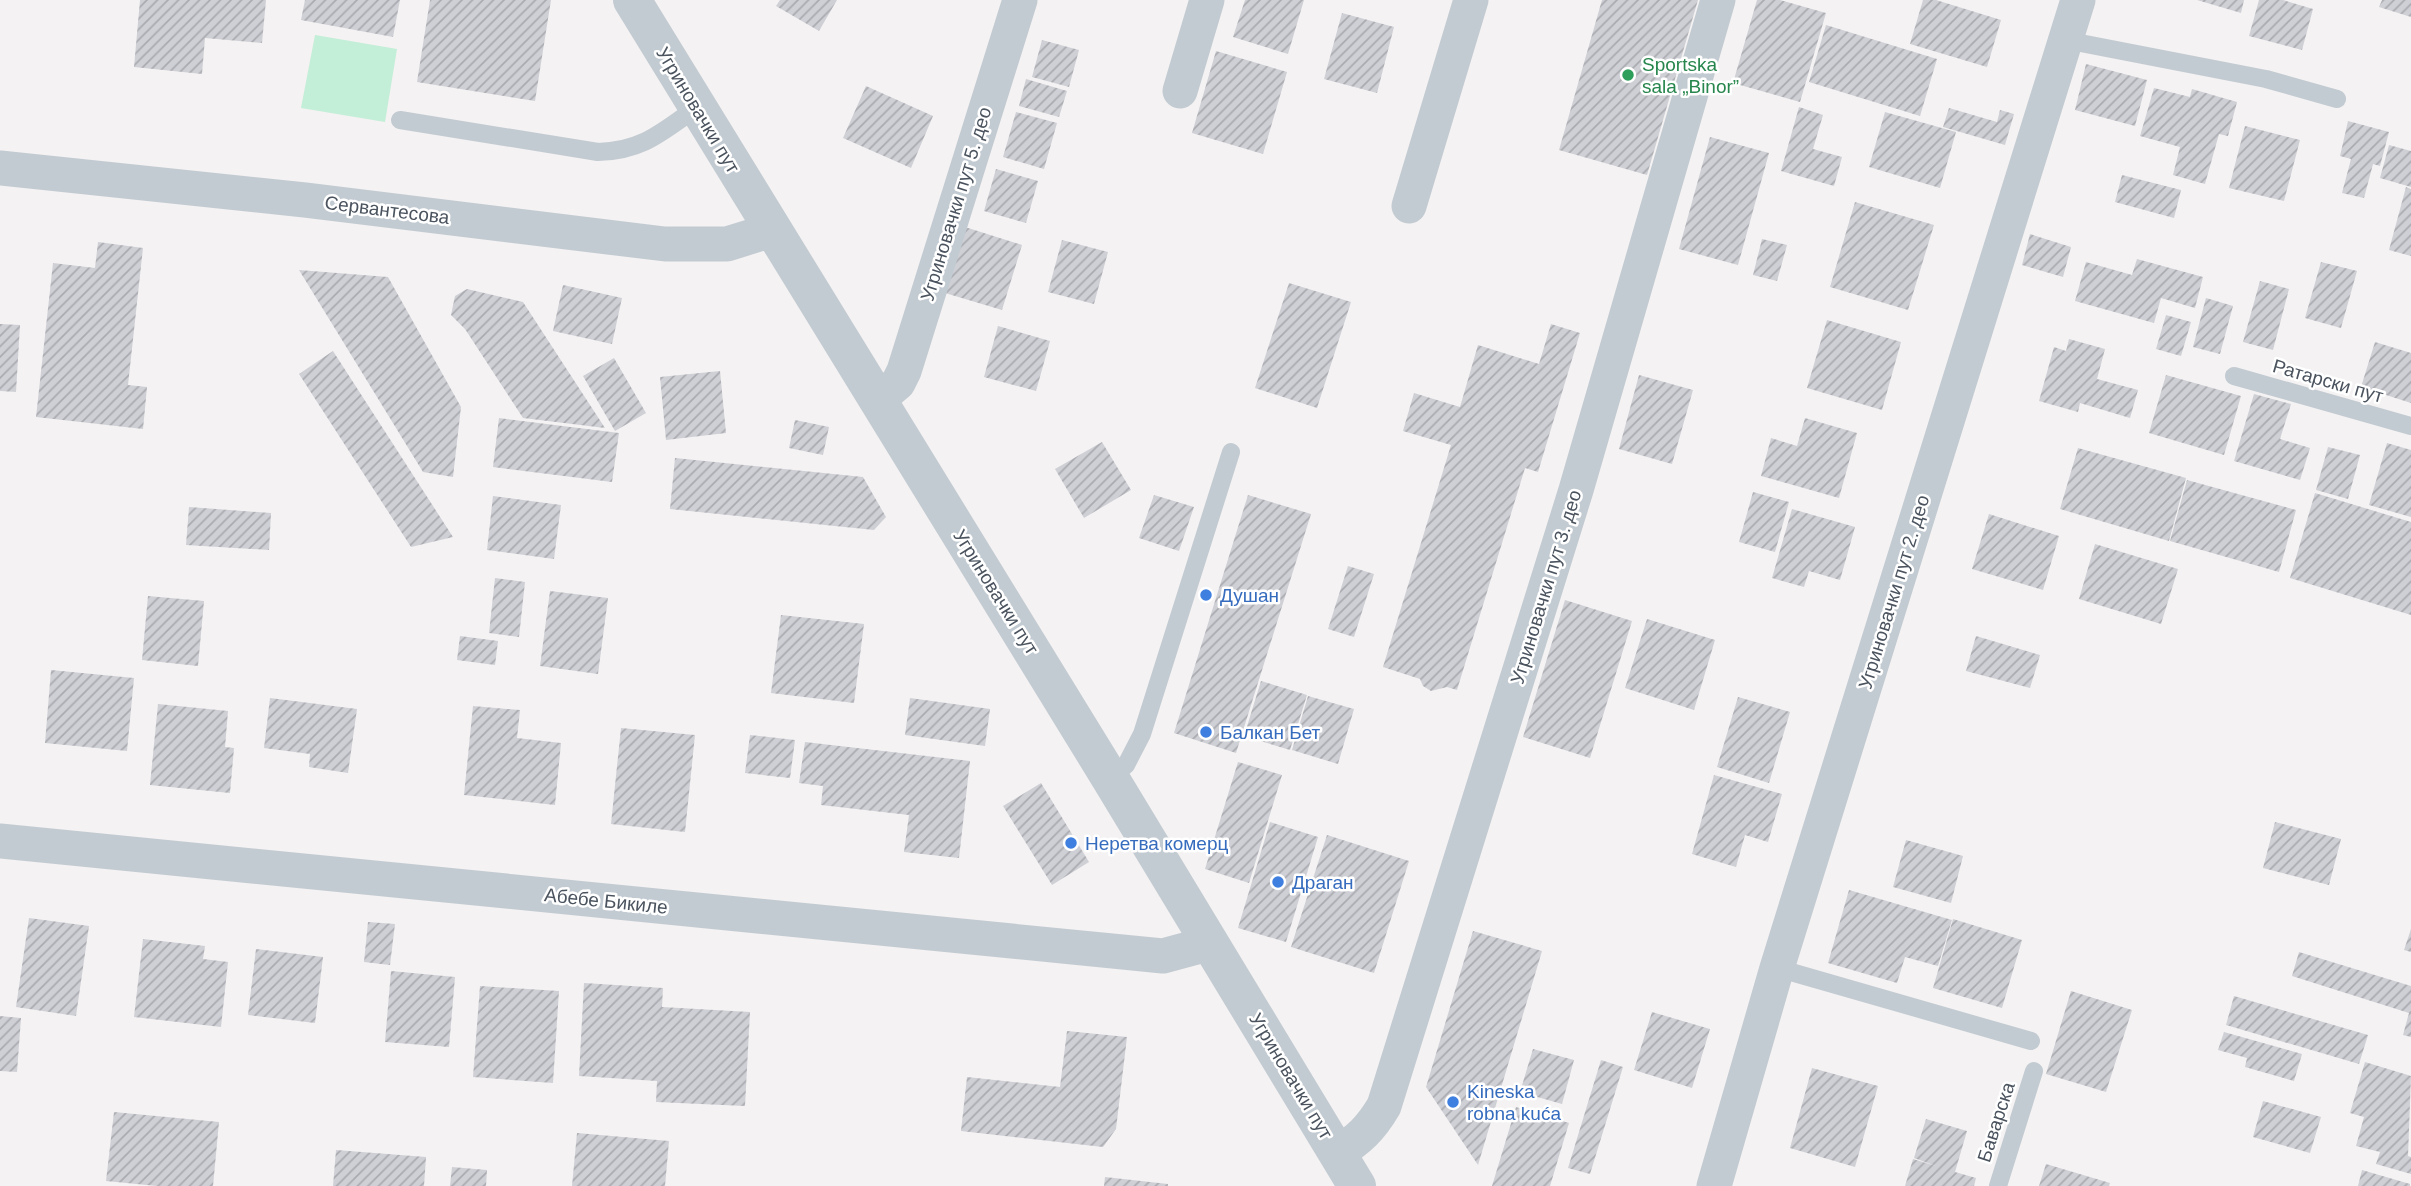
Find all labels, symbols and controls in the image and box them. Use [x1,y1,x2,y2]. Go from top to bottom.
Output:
street label: Угриновачки пут [652,43,744,177]
place label: Sportska sala „Binor” [1642,54,1739,97]
marker: Sportska sala „Binor” [1620,67,1636,83]
street label: Угриновачки пут 5. део [916,105,996,303]
street label: Сервантесова [323,192,451,228]
street label: Ратарски пут [2270,355,2386,407]
street label: Угриновачки пут 3. део [1506,488,1586,686]
street label: Угриновачки пут 2. део [1854,493,1934,691]
street label: Угриновачки пут [949,526,1043,658]
place label: Душан [1220,585,1279,606]
marker: Душан [1198,587,1214,603]
place label: Балкан Бет [1220,722,1321,743]
marker: Балкан Бет [1198,724,1214,740]
place label: Неретва комерц [1085,833,1229,854]
marker: Неретва комерц [1063,835,1079,851]
place label: Драган [1292,872,1354,893]
marker: Драган [1270,874,1286,890]
street label: Абебе Бикиле [543,884,669,918]
street label: Угриновачки пут [1245,1009,1337,1143]
street label: Баварска [1973,1079,2019,1165]
place label: Kineska robna kuća [1467,1081,1561,1124]
marker: Kineska robna kuća [1445,1094,1461,1110]

